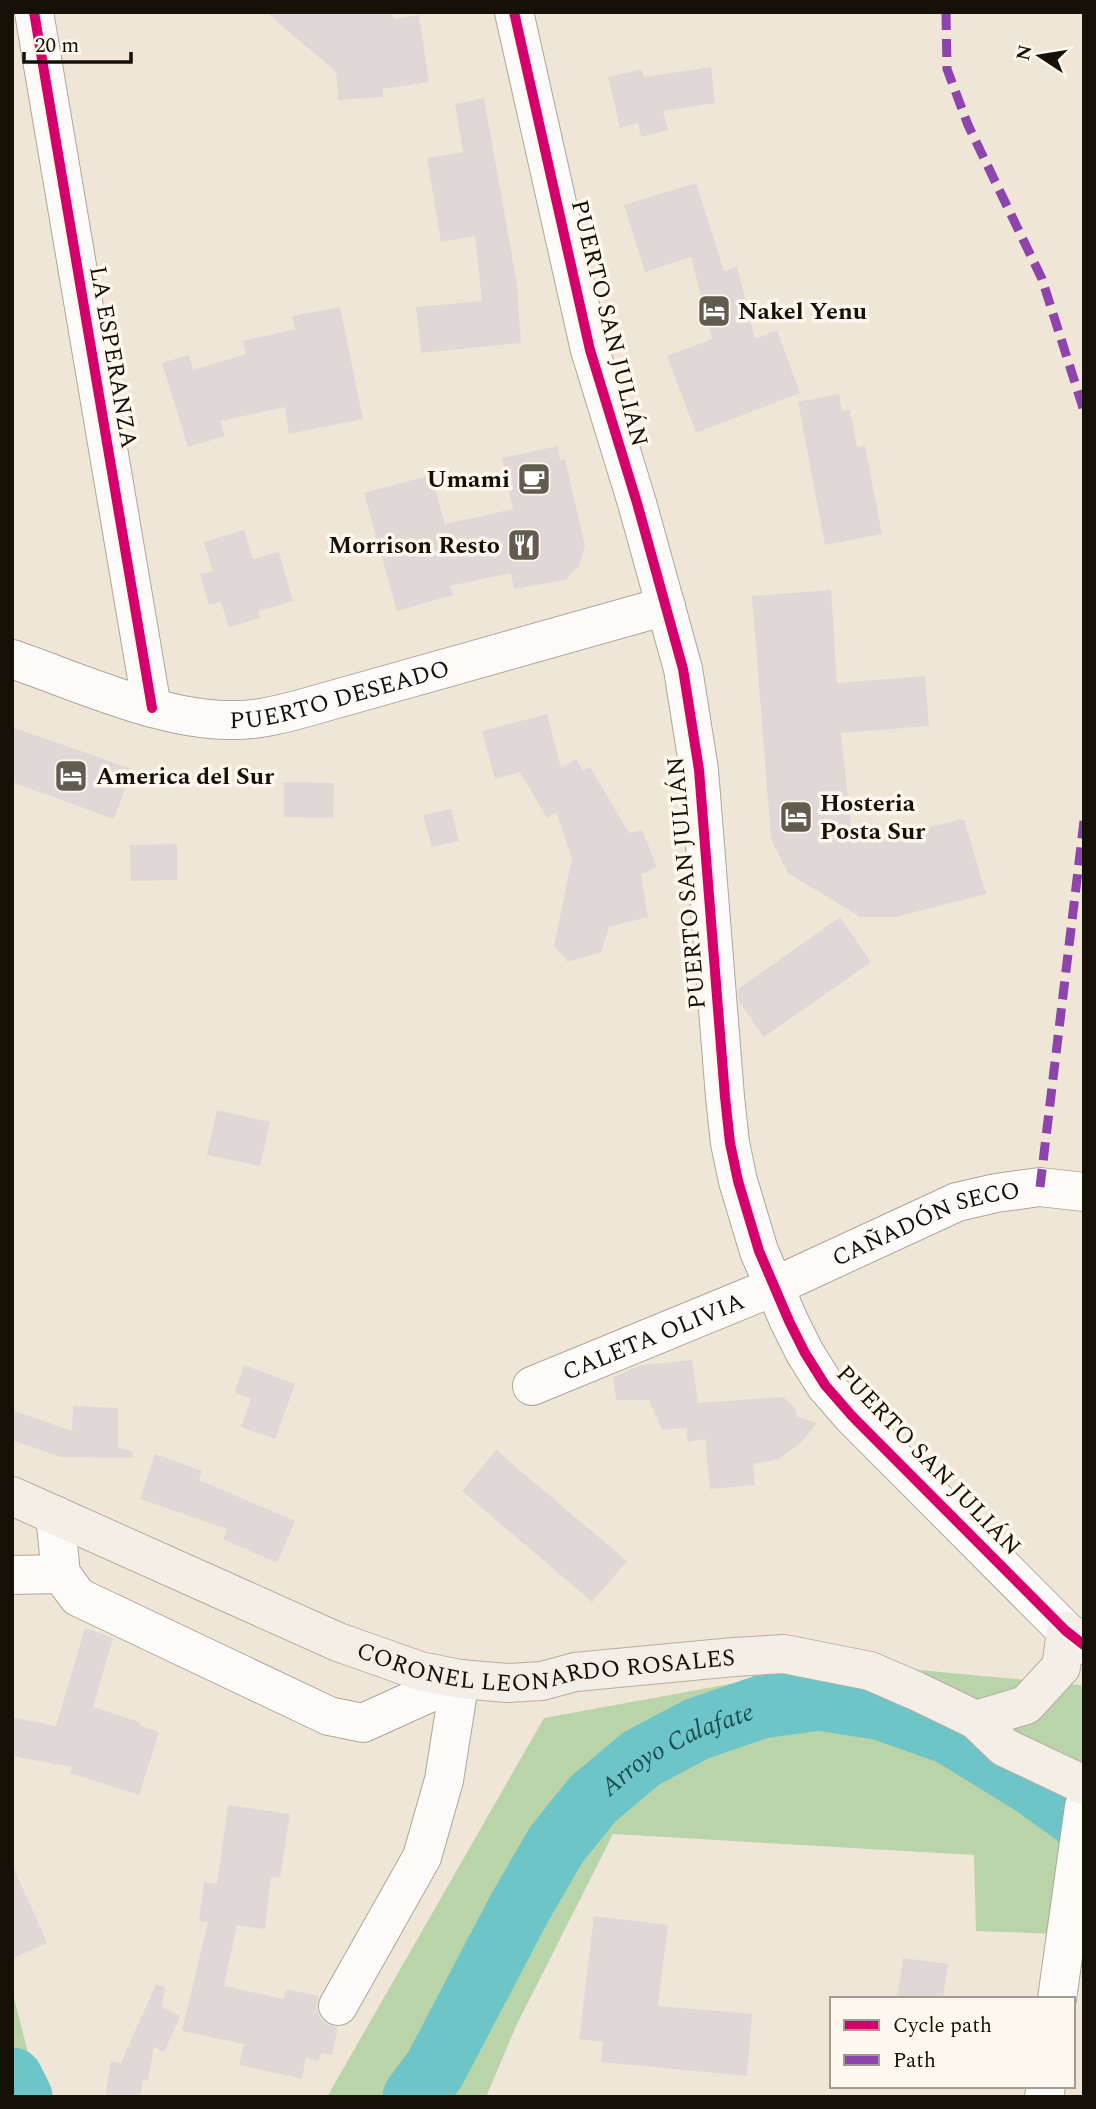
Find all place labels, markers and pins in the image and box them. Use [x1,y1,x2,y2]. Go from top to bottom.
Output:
hotel icon: Nakel Yenu [695,292,733,330]
place label: Nakel Yenu [738,294,867,330]
cafe icon: Umami [515,460,553,498]
place label: Umami [427,462,510,498]
restaurant icon: Morrison Resto [505,526,543,564]
place label: Morrison Resto [328,528,500,564]
hotel icon: America del Sur [52,757,90,795]
place label: America del Sur [96,759,275,795]
place label: Hosteria Posta Sur [820,786,926,850]
hotel icon: Hosteria Posta Sur [777,798,815,836]

